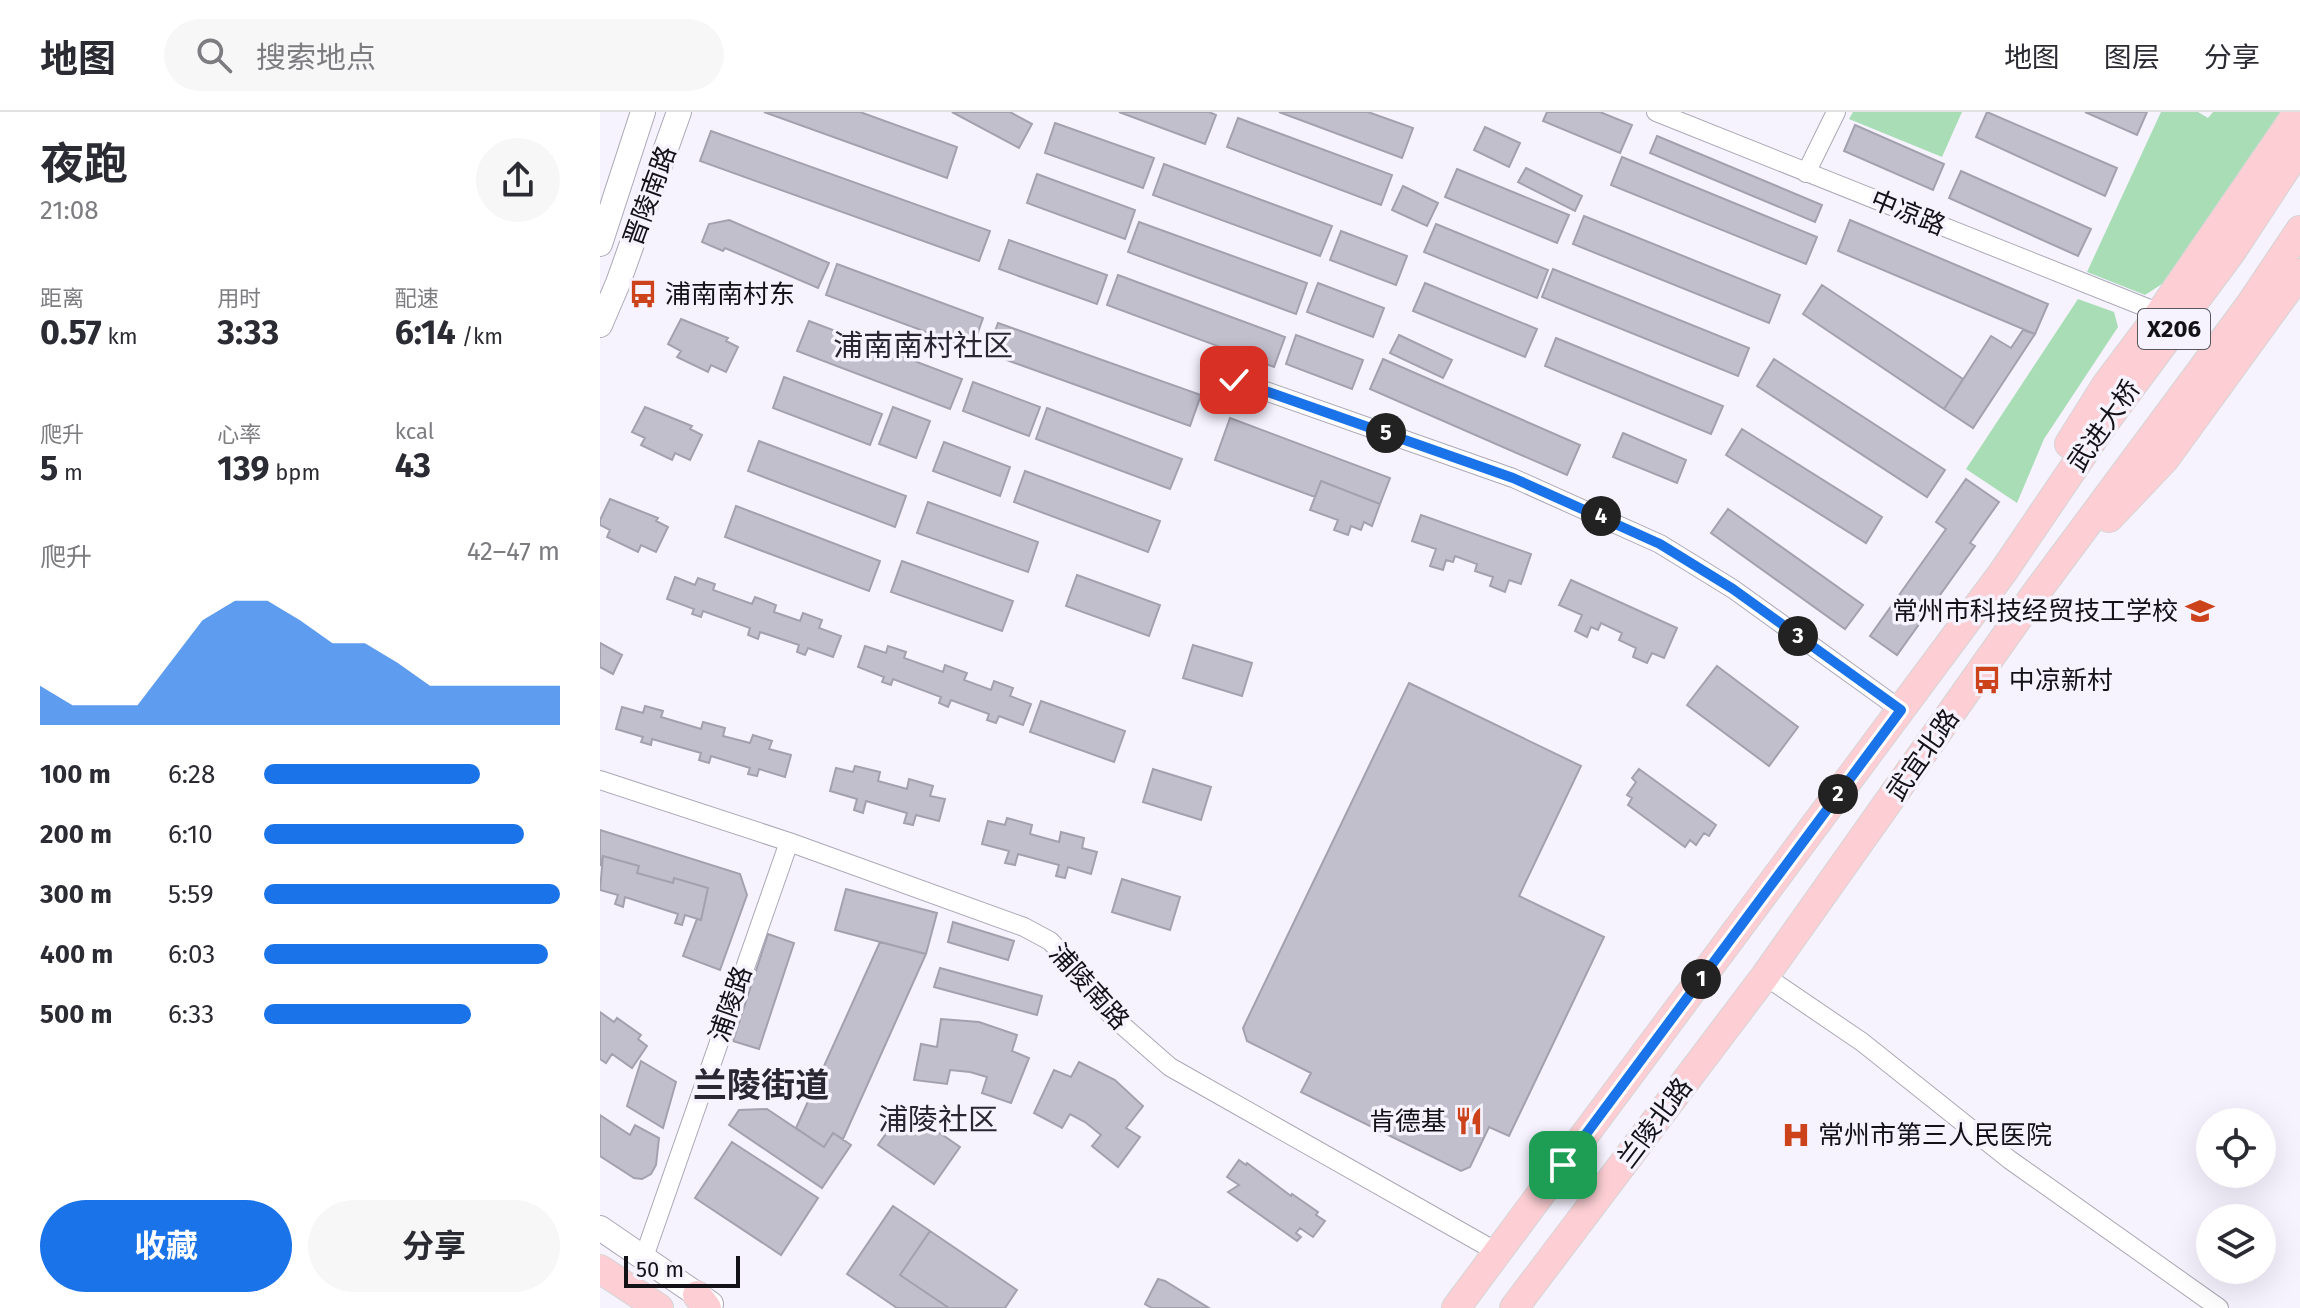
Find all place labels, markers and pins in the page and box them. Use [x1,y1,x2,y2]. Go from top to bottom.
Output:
bus stop icon: 浦南南村东 [628,279,658,309]
place label: 浦南南村东 [665,279,795,310]
pin [1200,346,1268,414]
pin: 5 [1366,413,1406,453]
pin: 4 [1581,496,1621,536]
place label: 常州市科技经贸技工学校 [1892,596,2178,627]
school or university icon: 常州市科技经贸技工学校 [2185,596,2215,626]
pin: 3 [1778,616,1818,656]
bus stop icon: 中凉新村 [1972,665,2002,695]
place label: 中凉新村 [2009,665,2113,696]
pin: 2 [1818,774,1858,814]
pin: 1 [1681,959,1721,999]
place label: 肯德基 [1369,1106,1447,1137]
restaurant icon: 肯德基 [1454,1106,1484,1136]
hospital icon: 常州市第三人民医院 [1781,1120,1811,1150]
place label: 常州市第三人民医院 [1818,1120,2052,1151]
pin [1529,1131,1597,1199]

